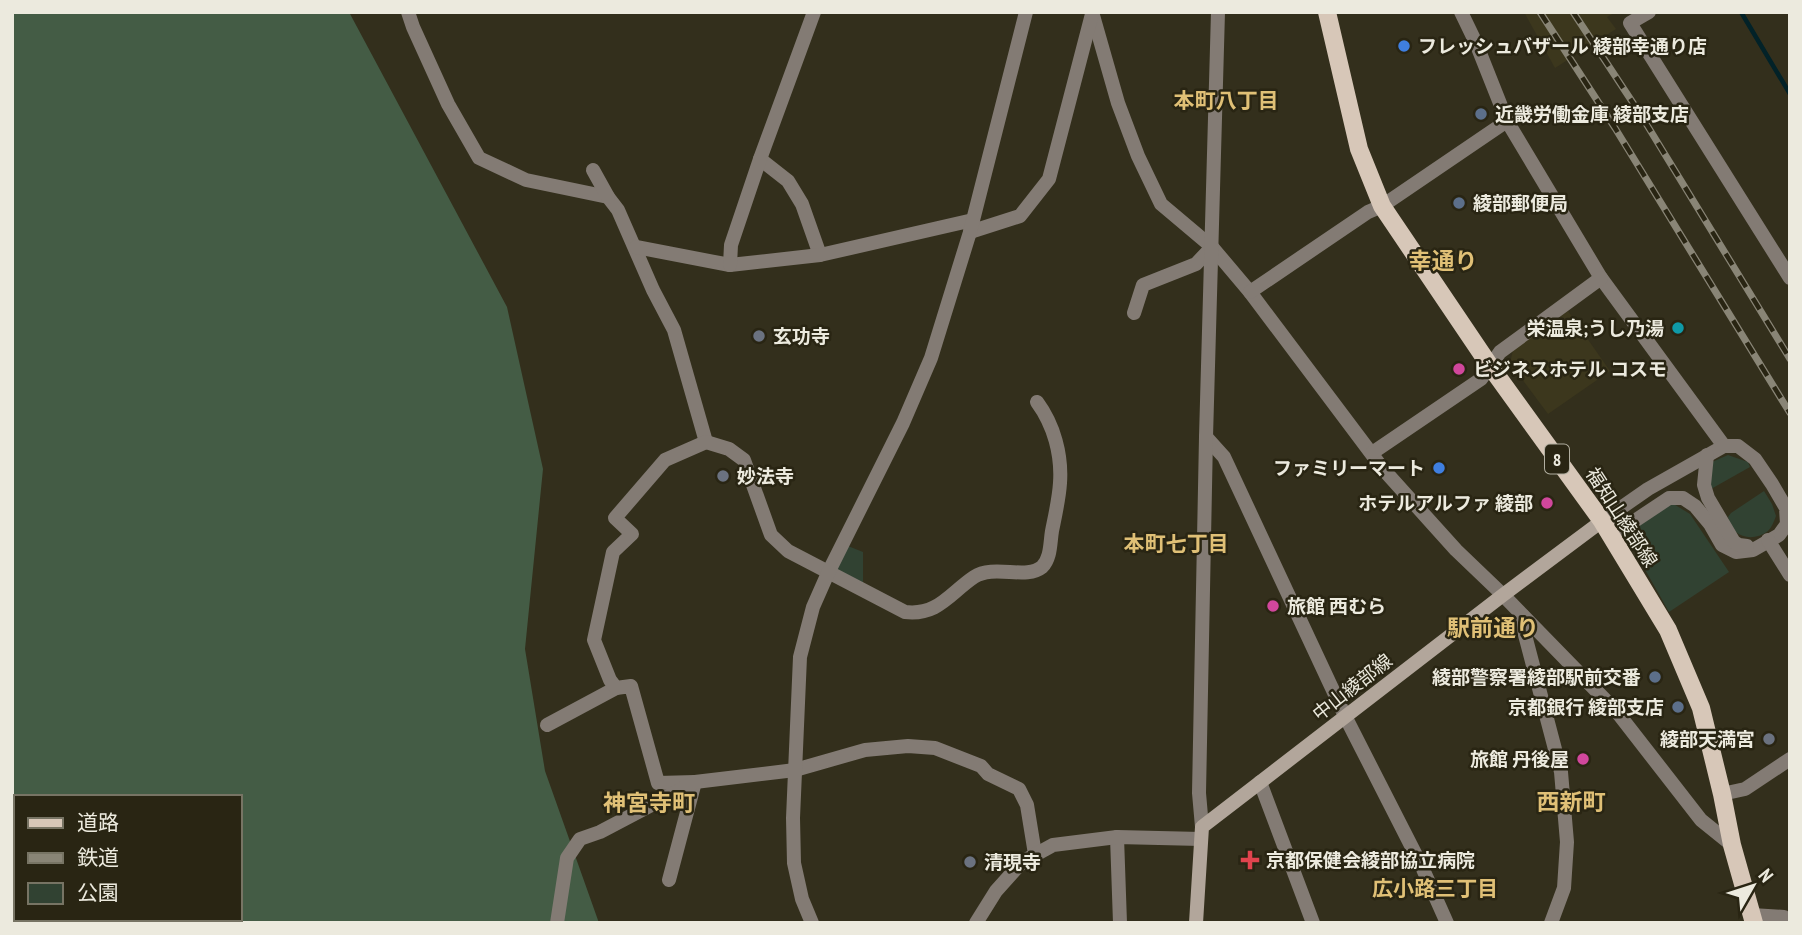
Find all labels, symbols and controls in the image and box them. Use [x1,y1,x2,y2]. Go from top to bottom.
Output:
place label: フレッシュバザール 綾部幸通り店 [1418,34,1707,58]
marker: フレッシュバザール 綾部幸通り店 [1396,38,1412,54]
district label: 本町八丁目 [1174,87,1279,114]
place label: 近畿労働金庫 綾部支店 [1495,102,1689,126]
marker: 近畿労働金庫 綾部支店 [1473,106,1489,122]
place label: 綾部郵便局 [1473,191,1568,215]
marker: 綾部郵便局 [1451,195,1467,211]
district label: 幸通り [1409,246,1478,275]
place label: 栄温泉;うし乃湯 [1526,316,1664,340]
marker: 栄温泉;うし乃湯 [1670,320,1686,336]
place label: 玄功寺 [773,324,830,348]
marker: 玄功寺 [751,328,767,344]
place label: ビジネスホテル コスモ [1473,357,1667,381]
marker: ビジネスホテル コスモ [1451,361,1467,377]
road number: 8 [1545,444,1569,474]
place label: ファミリーマート [1273,456,1425,480]
marker: ファミリーマート [1431,460,1447,476]
street label: 福知山綾部線 [1581,463,1663,571]
place label: 妙法寺 [737,464,794,488]
marker: 妙法寺 [715,468,731,484]
place label: ホテルアルファ 綾部 [1358,491,1533,515]
marker: ホテルアルファ 綾部 [1539,495,1555,511]
district label: 本町七丁目 [1124,530,1229,557]
place label: 旅館 西むら [1287,594,1386,618]
marker: 旅館 西むら [1265,598,1281,614]
district label: 駅前通り [1447,613,1539,642]
street label: 中山綾部線 [1307,648,1397,726]
place label: 綾部警察署綾部駅前交番 [1432,665,1641,689]
marker: 綾部警察署綾部駅前交番 [1647,669,1663,685]
place label: 京都銀行 綾部支店 [1508,695,1664,719]
marker: 京都銀行 綾部支店 [1670,699,1686,715]
place label: 綾部天満宮 [1660,727,1755,751]
marker: 綾部天満宮 [1761,731,1777,747]
place label: 旅館 丹後屋 [1470,747,1569,771]
marker: 旅館 丹後屋 [1575,751,1591,767]
district label: 西新町 [1537,787,1606,816]
district label: 神宮寺町 [603,788,695,817]
legend [14,795,242,921]
text: 道路 [77,809,119,836]
text: 鉄道 [77,844,119,871]
place label: 京都保健会綾部協立病院 [1266,848,1475,872]
place label: 清現寺 [984,850,1041,874]
marker: 京都保健会綾部協立病院 [1240,850,1260,870]
north arrow [1718,851,1788,921]
marker: 清現寺 [962,854,978,870]
text: N [1754,864,1779,887]
district label: 広小路三丁目 [1372,875,1498,902]
text: 公園 [77,879,119,906]

